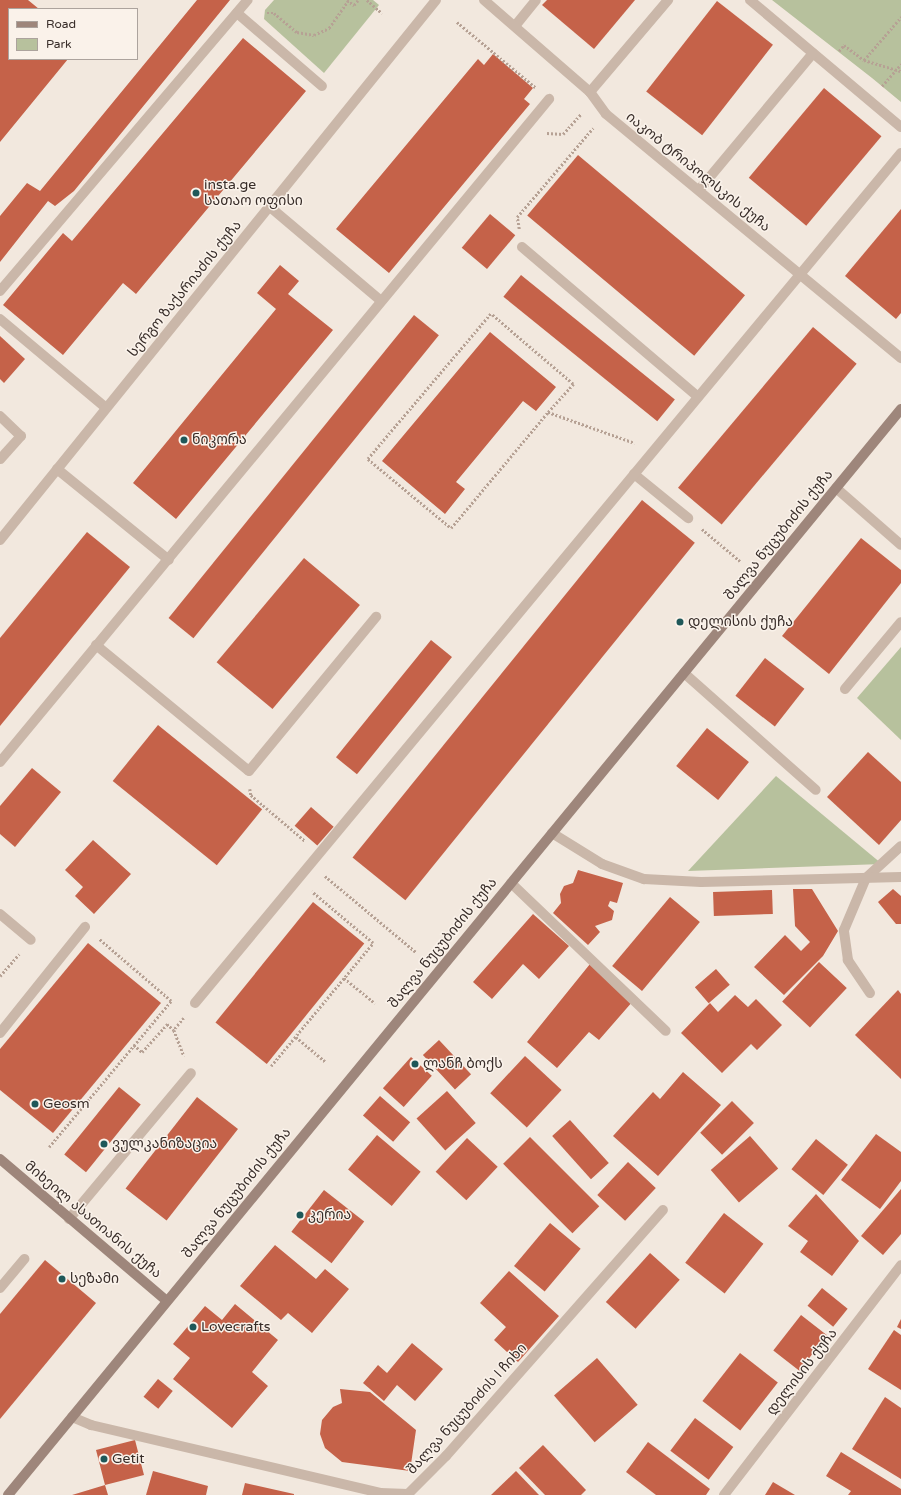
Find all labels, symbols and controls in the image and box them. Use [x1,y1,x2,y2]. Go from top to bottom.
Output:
legend [8,8,138,60]
text: Road [46,17,76,31]
text: Park [46,37,72,51]
street label: იაკობ ტრიპოლსკის ქუჩა [622,109,774,235]
place label: insta.ge სათაო ოფისი [204,177,303,210]
marker: insta.ge სათაო ოფისი [191,188,201,198]
street label: სერგო ზაქარიაძის ქუჩა [125,217,245,361]
place label: ნიკორა [192,432,247,448]
marker: ნიკორა [179,435,189,445]
street label: შალვა ნუცუბიძის ქუჩა [721,466,837,604]
place label: დელისის ქუჩა [688,614,793,630]
marker: დელისის ქუჩა [675,617,685,627]
street label: შალვა ნუცუბიძის ქუჩა [385,874,501,1012]
place label: ლანჩ ბოქს [423,1056,503,1072]
marker: ლანჩ ბოქს [410,1059,420,1069]
place label: Geosm [43,1096,90,1112]
marker: Geosm [30,1099,40,1109]
street label: შალვა ნუცუბიძის ქუჩა [179,1124,295,1262]
place label: ვულკანიზაცია [112,1136,217,1152]
marker: ვულკანიზაცია [99,1139,109,1149]
street label: მიხეილ ასათიანის ქუჩა [21,1158,165,1282]
place label: კერია [308,1207,351,1223]
marker: კერია [295,1210,305,1220]
place label: სეზამი [70,1271,119,1287]
marker: სეზამი [57,1274,67,1284]
place label: Lovecrafts [201,1319,271,1335]
marker: Lovecrafts [188,1322,198,1332]
street label: დელისის ქუჩა [763,1325,841,1419]
street label: შალვა ნუცუბიძის I ჩიხი [404,1340,530,1478]
place label: Getit [112,1451,145,1467]
marker: Getit [99,1454,109,1464]

